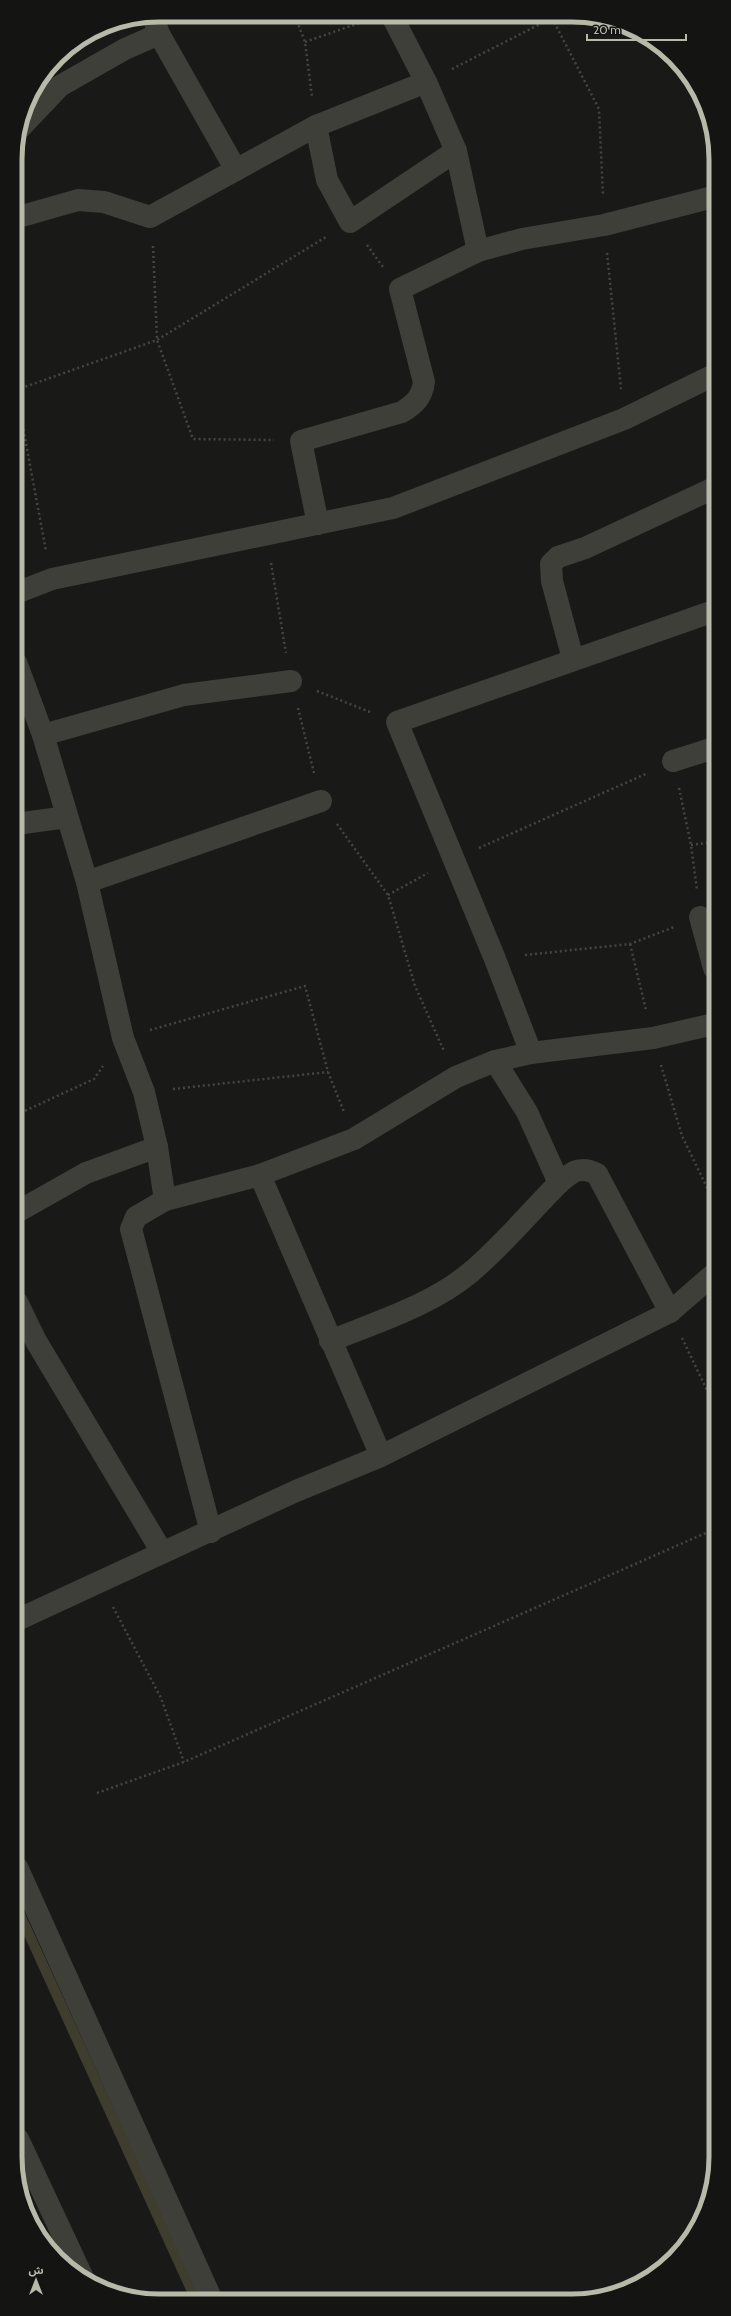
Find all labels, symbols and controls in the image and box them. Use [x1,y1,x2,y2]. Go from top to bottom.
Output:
scale bar [587,16,686,42]
text: 20 m [593,22,621,37]
north arrow [16,2260,56,2300]
text: ش [28,2263,44,2277]

